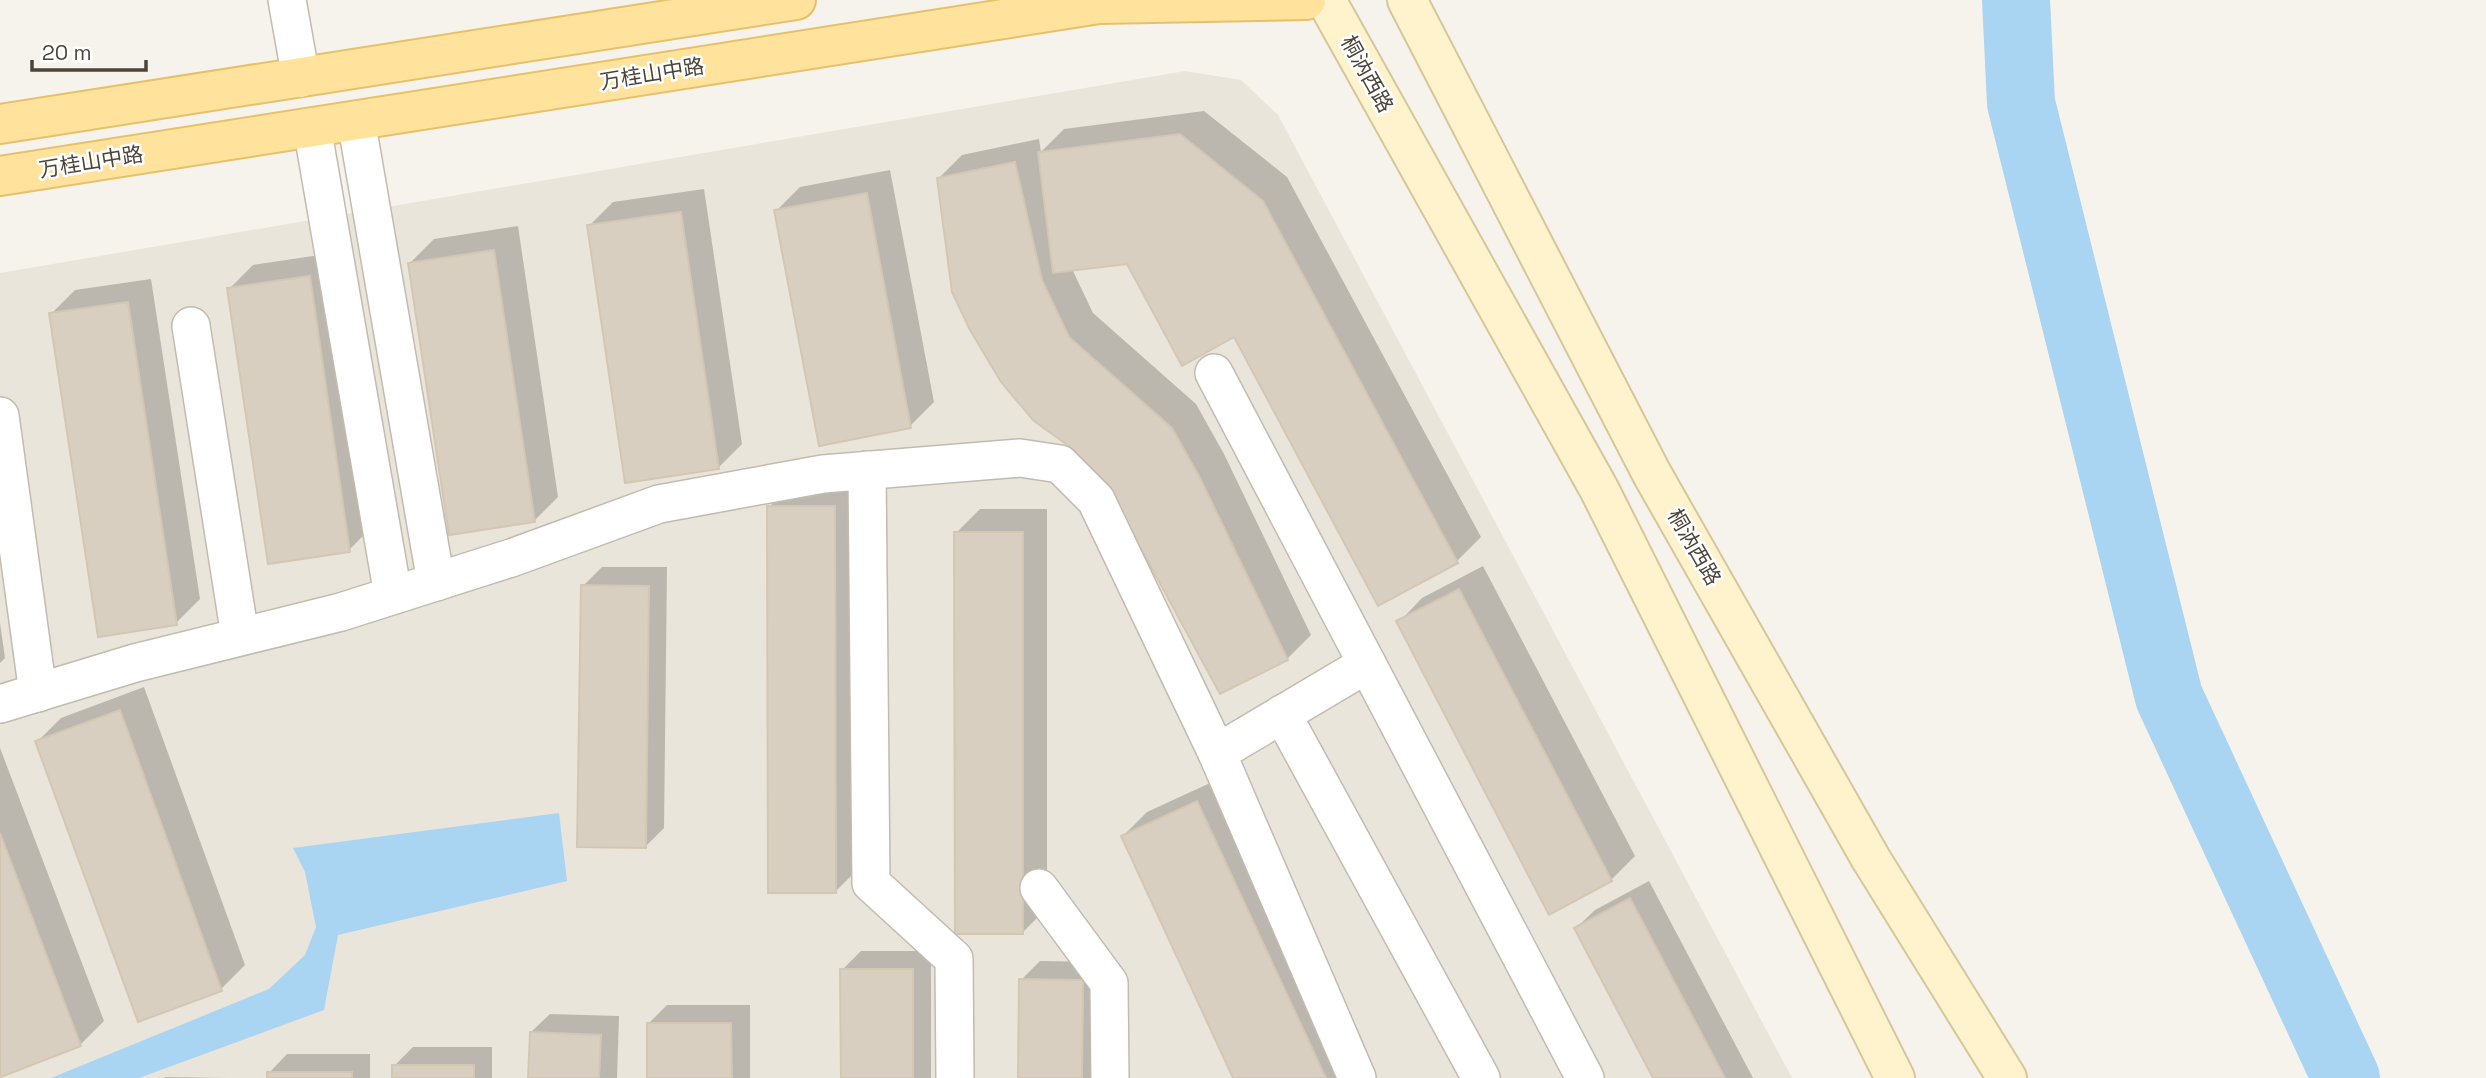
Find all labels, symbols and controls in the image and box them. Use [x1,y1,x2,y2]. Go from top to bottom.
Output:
scale bar [32,28,145,72]
street label: 桐汭西路 [1335,30,1400,117]
text: 20 m [42,39,92,66]
street label: 万桂山中路 [598,52,706,95]
street label: 万桂山中路 [37,140,145,183]
street label: 桐汭西路 [1662,504,1727,590]

